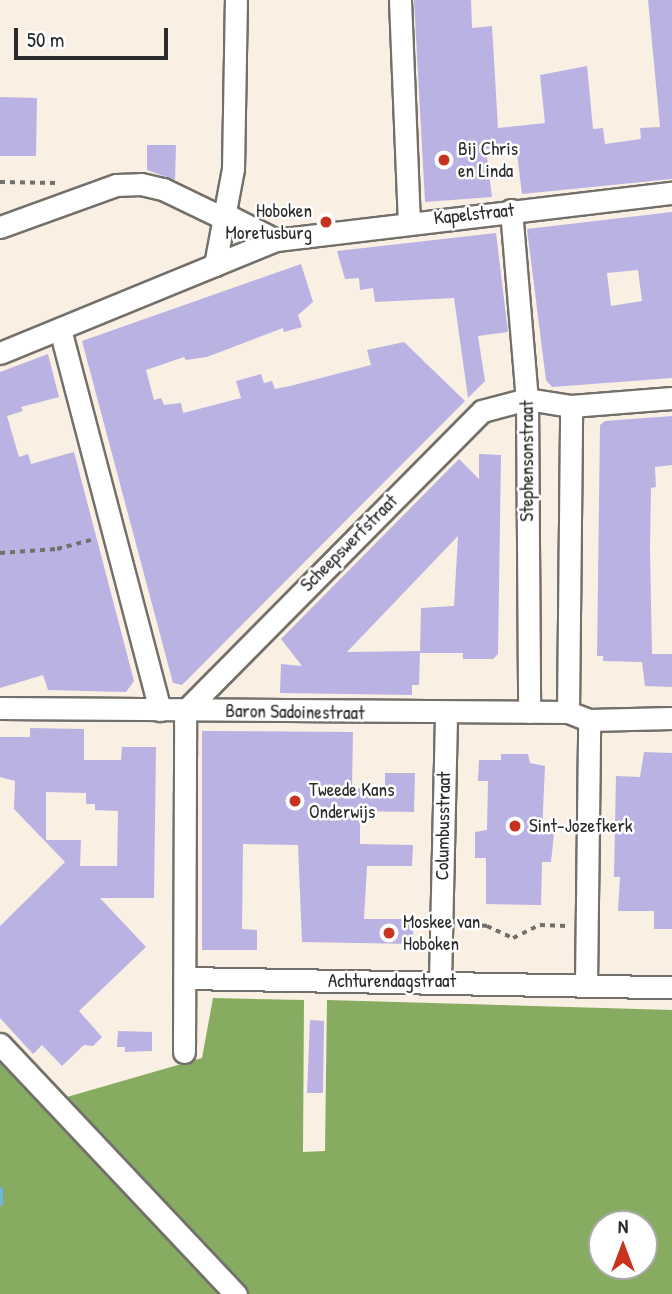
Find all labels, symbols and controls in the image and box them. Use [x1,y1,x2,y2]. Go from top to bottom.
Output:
scale bar [18,14,172,58]
text: 50 m [27,25,64,54]
place label: Bij Chris en Linda [458,138,518,182]
marker: Bij Chris en Linda [436,152,452,168]
street label: Kapelstraat [433,198,515,230]
place label: Hoboken Moretusburg [226,200,312,244]
marker: Hoboken Moretusburg [318,214,334,230]
street label: Stephensonstraat [516,400,538,522]
street label: Scheepswerfstraat [296,490,402,596]
street label: Baron Sadoinestraat [225,699,365,725]
street label: Columbusstraat [431,771,455,881]
place label: Tweede Kans Onderwijs [309,779,394,823]
marker: Tweede Kans Onderwijs [287,793,303,809]
place label: Sint-Jozefkerk [529,815,633,837]
marker: Sint-Jozefkerk [507,818,523,834]
place label: Moskee van Hoboken [403,911,480,955]
marker: Moskee van Hoboken [381,925,397,941]
street label: Achturendagstraat [328,970,456,992]
north arrow [588,1210,658,1280]
text: N [618,1213,628,1239]

